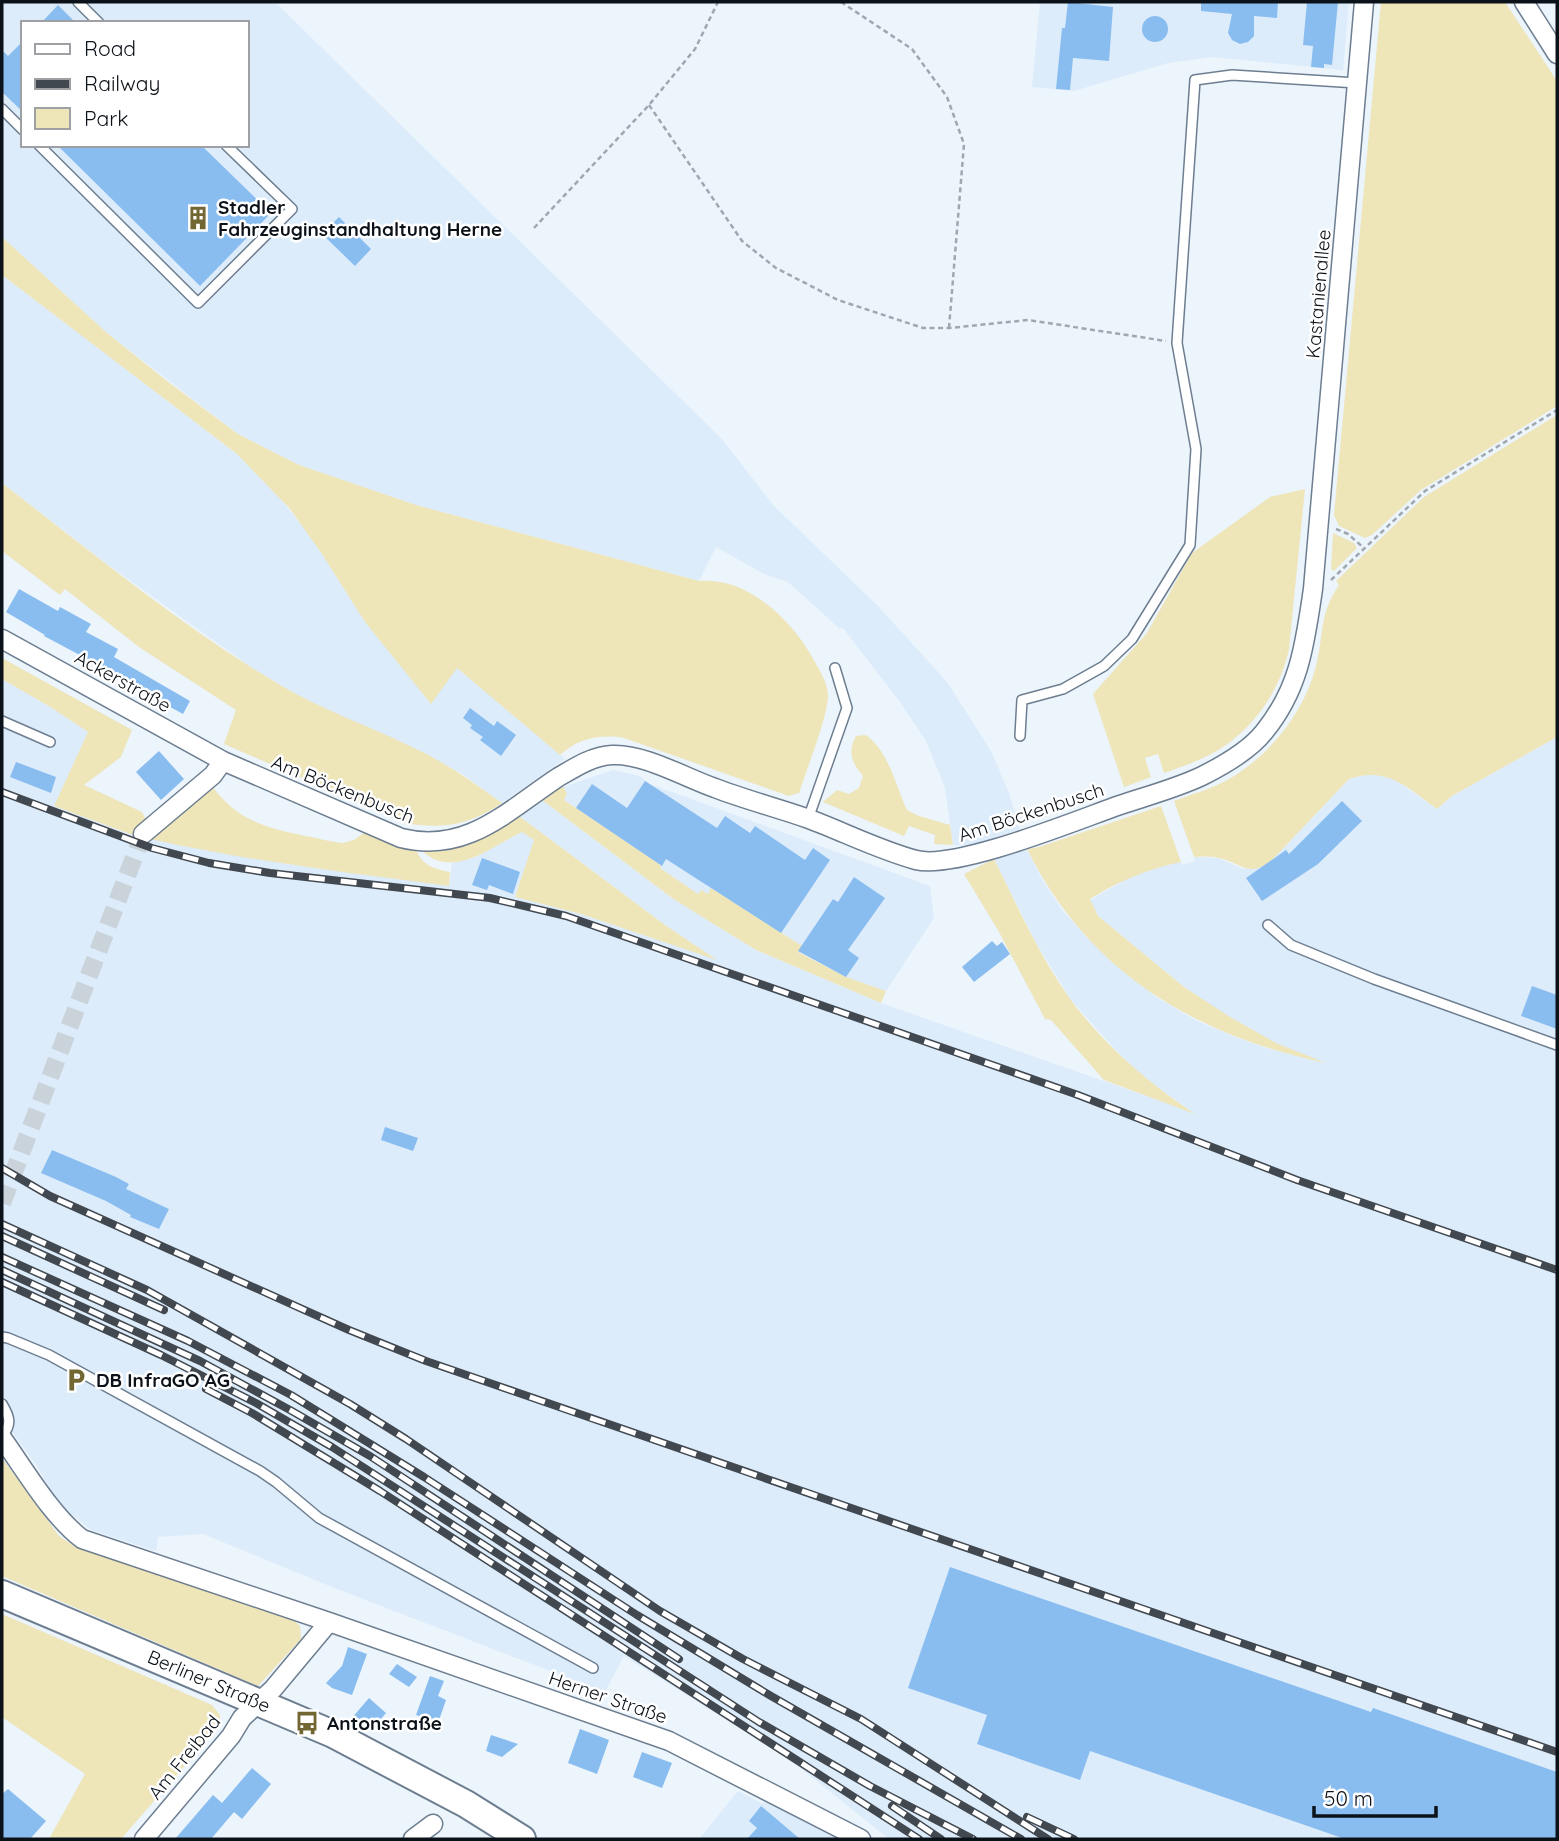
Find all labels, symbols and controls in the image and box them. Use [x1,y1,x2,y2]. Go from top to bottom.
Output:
legend [21,21,248,147]
text: Road [84,35,136,61]
text: Railway [84,70,160,96]
text: Park [84,105,128,131]
place label: Stadler Fahrzeuginstandhaltung Herne [218,195,502,241]
building icon: Stadler Fahrzeuginstandhaltung Herne [184,204,212,232]
street label: Kastanienallee [1300,228,1336,360]
street label: Ackerstraße [71,645,175,717]
street label: Am Böckenbusch [268,749,418,829]
street label: Am Böckenbusch [955,777,1107,847]
parking icon: DB InfraGO AG [62,1366,90,1394]
place label: DB InfraGO AG [96,1368,230,1392]
street label: Berliner Straße [144,1644,274,1718]
street label: Herner Straße [546,1665,670,1729]
bus stop icon: Antonstraße [293,1709,321,1737]
street label: Am Freibad [143,1710,225,1804]
place label: Antonstraße [327,1711,442,1735]
scale bar [1314,1774,1436,1818]
text: 50 m [1324,1785,1373,1811]

